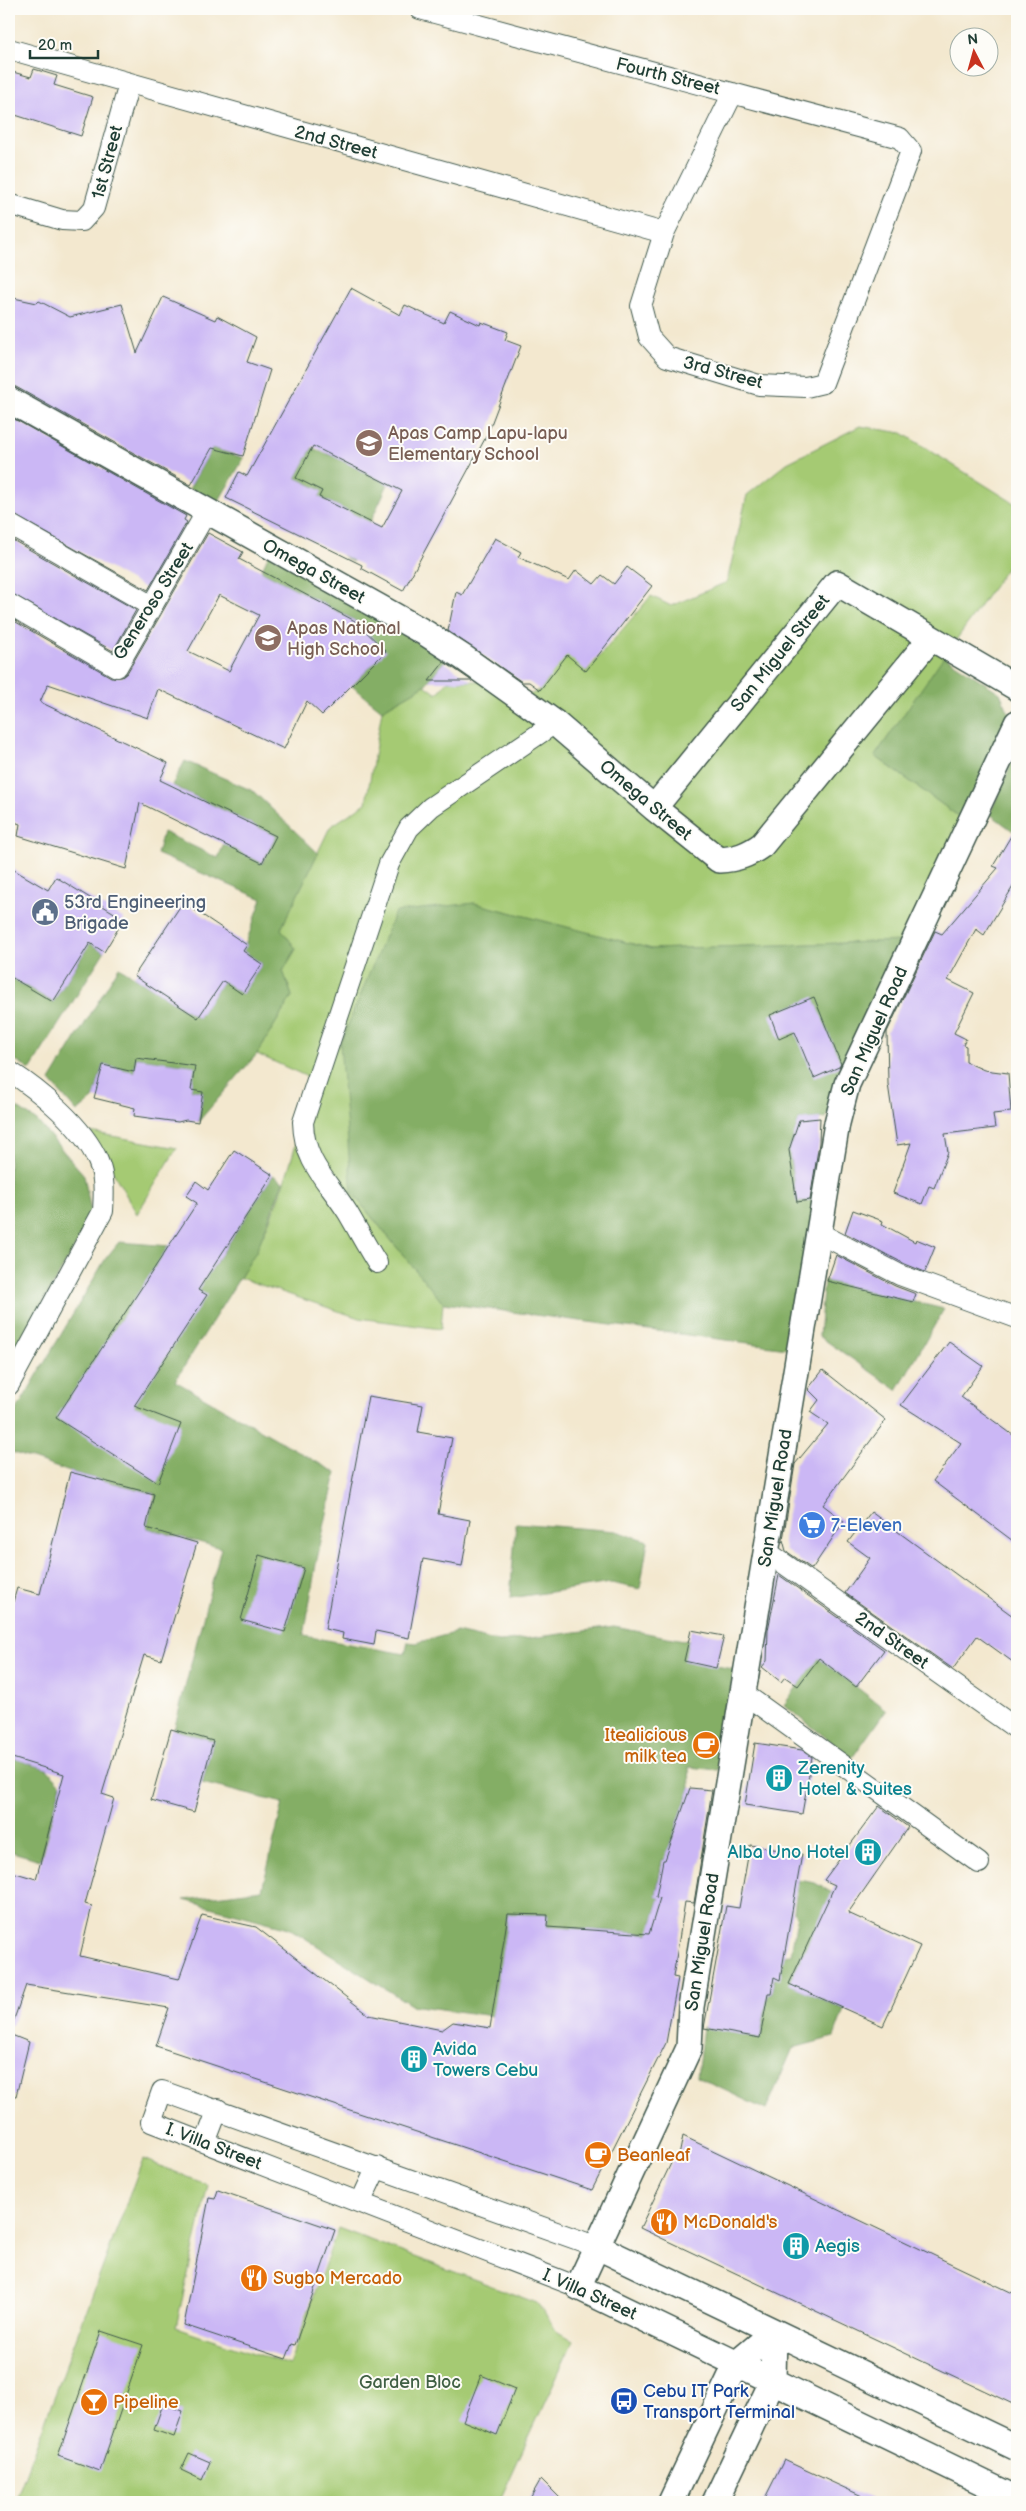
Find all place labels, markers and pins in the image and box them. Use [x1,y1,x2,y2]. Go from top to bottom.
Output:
place label: Apas Camp Lapu-lapu Elementary School [388,423,568,465]
school or university icon: Apas Camp Lapu-lapu Elementary School [354,428,384,458]
place label: Apas National High School [287,618,400,660]
school or university icon: Apas National High School [253,623,283,653]
place label: 53rd Engineering Brigade [64,892,206,934]
public building icon: 53rd Engineering Brigade [30,897,60,927]
supermarket icon: 7-Eleven [797,1510,827,1540]
place label: 7-Eleven [831,1515,902,1536]
place label: Itealicious milk tea [605,1725,687,1767]
cafe icon: Itealicious milk tea [691,1730,721,1760]
place label: Zerenity Hotel & Suites [797,1758,912,1800]
building icon: Zerenity Hotel & Suites [764,1763,794,1793]
building icon: Alba Uno Hotel [853,1837,883,1867]
place label: Alba Uno Hotel [728,1842,849,1863]
place label: Avida Towers Cebu [433,2039,538,2081]
building icon: Avida Towers Cebu [399,2044,429,2074]
cafe icon: Beanleaf [583,2140,613,2170]
place label: Beanleaf [617,2145,691,2166]
restaurant icon: McDonald's [649,2207,679,2237]
place label: McDonald's [683,2212,778,2233]
building icon: Aegis [781,2231,811,2261]
place label: Aegis [815,2236,860,2257]
restaurant icon: Sugbo Mercado [239,2263,269,2293]
place label: Sugbo Mercado [273,2268,402,2289]
place label: Cebu IT Park Transport Terminal [643,2381,795,2423]
bus stop icon: Cebu IT Park Transport Terminal [609,2386,639,2416]
bar icon: Pipeline [79,2387,109,2417]
place label: Pipeline [113,2392,179,2413]

